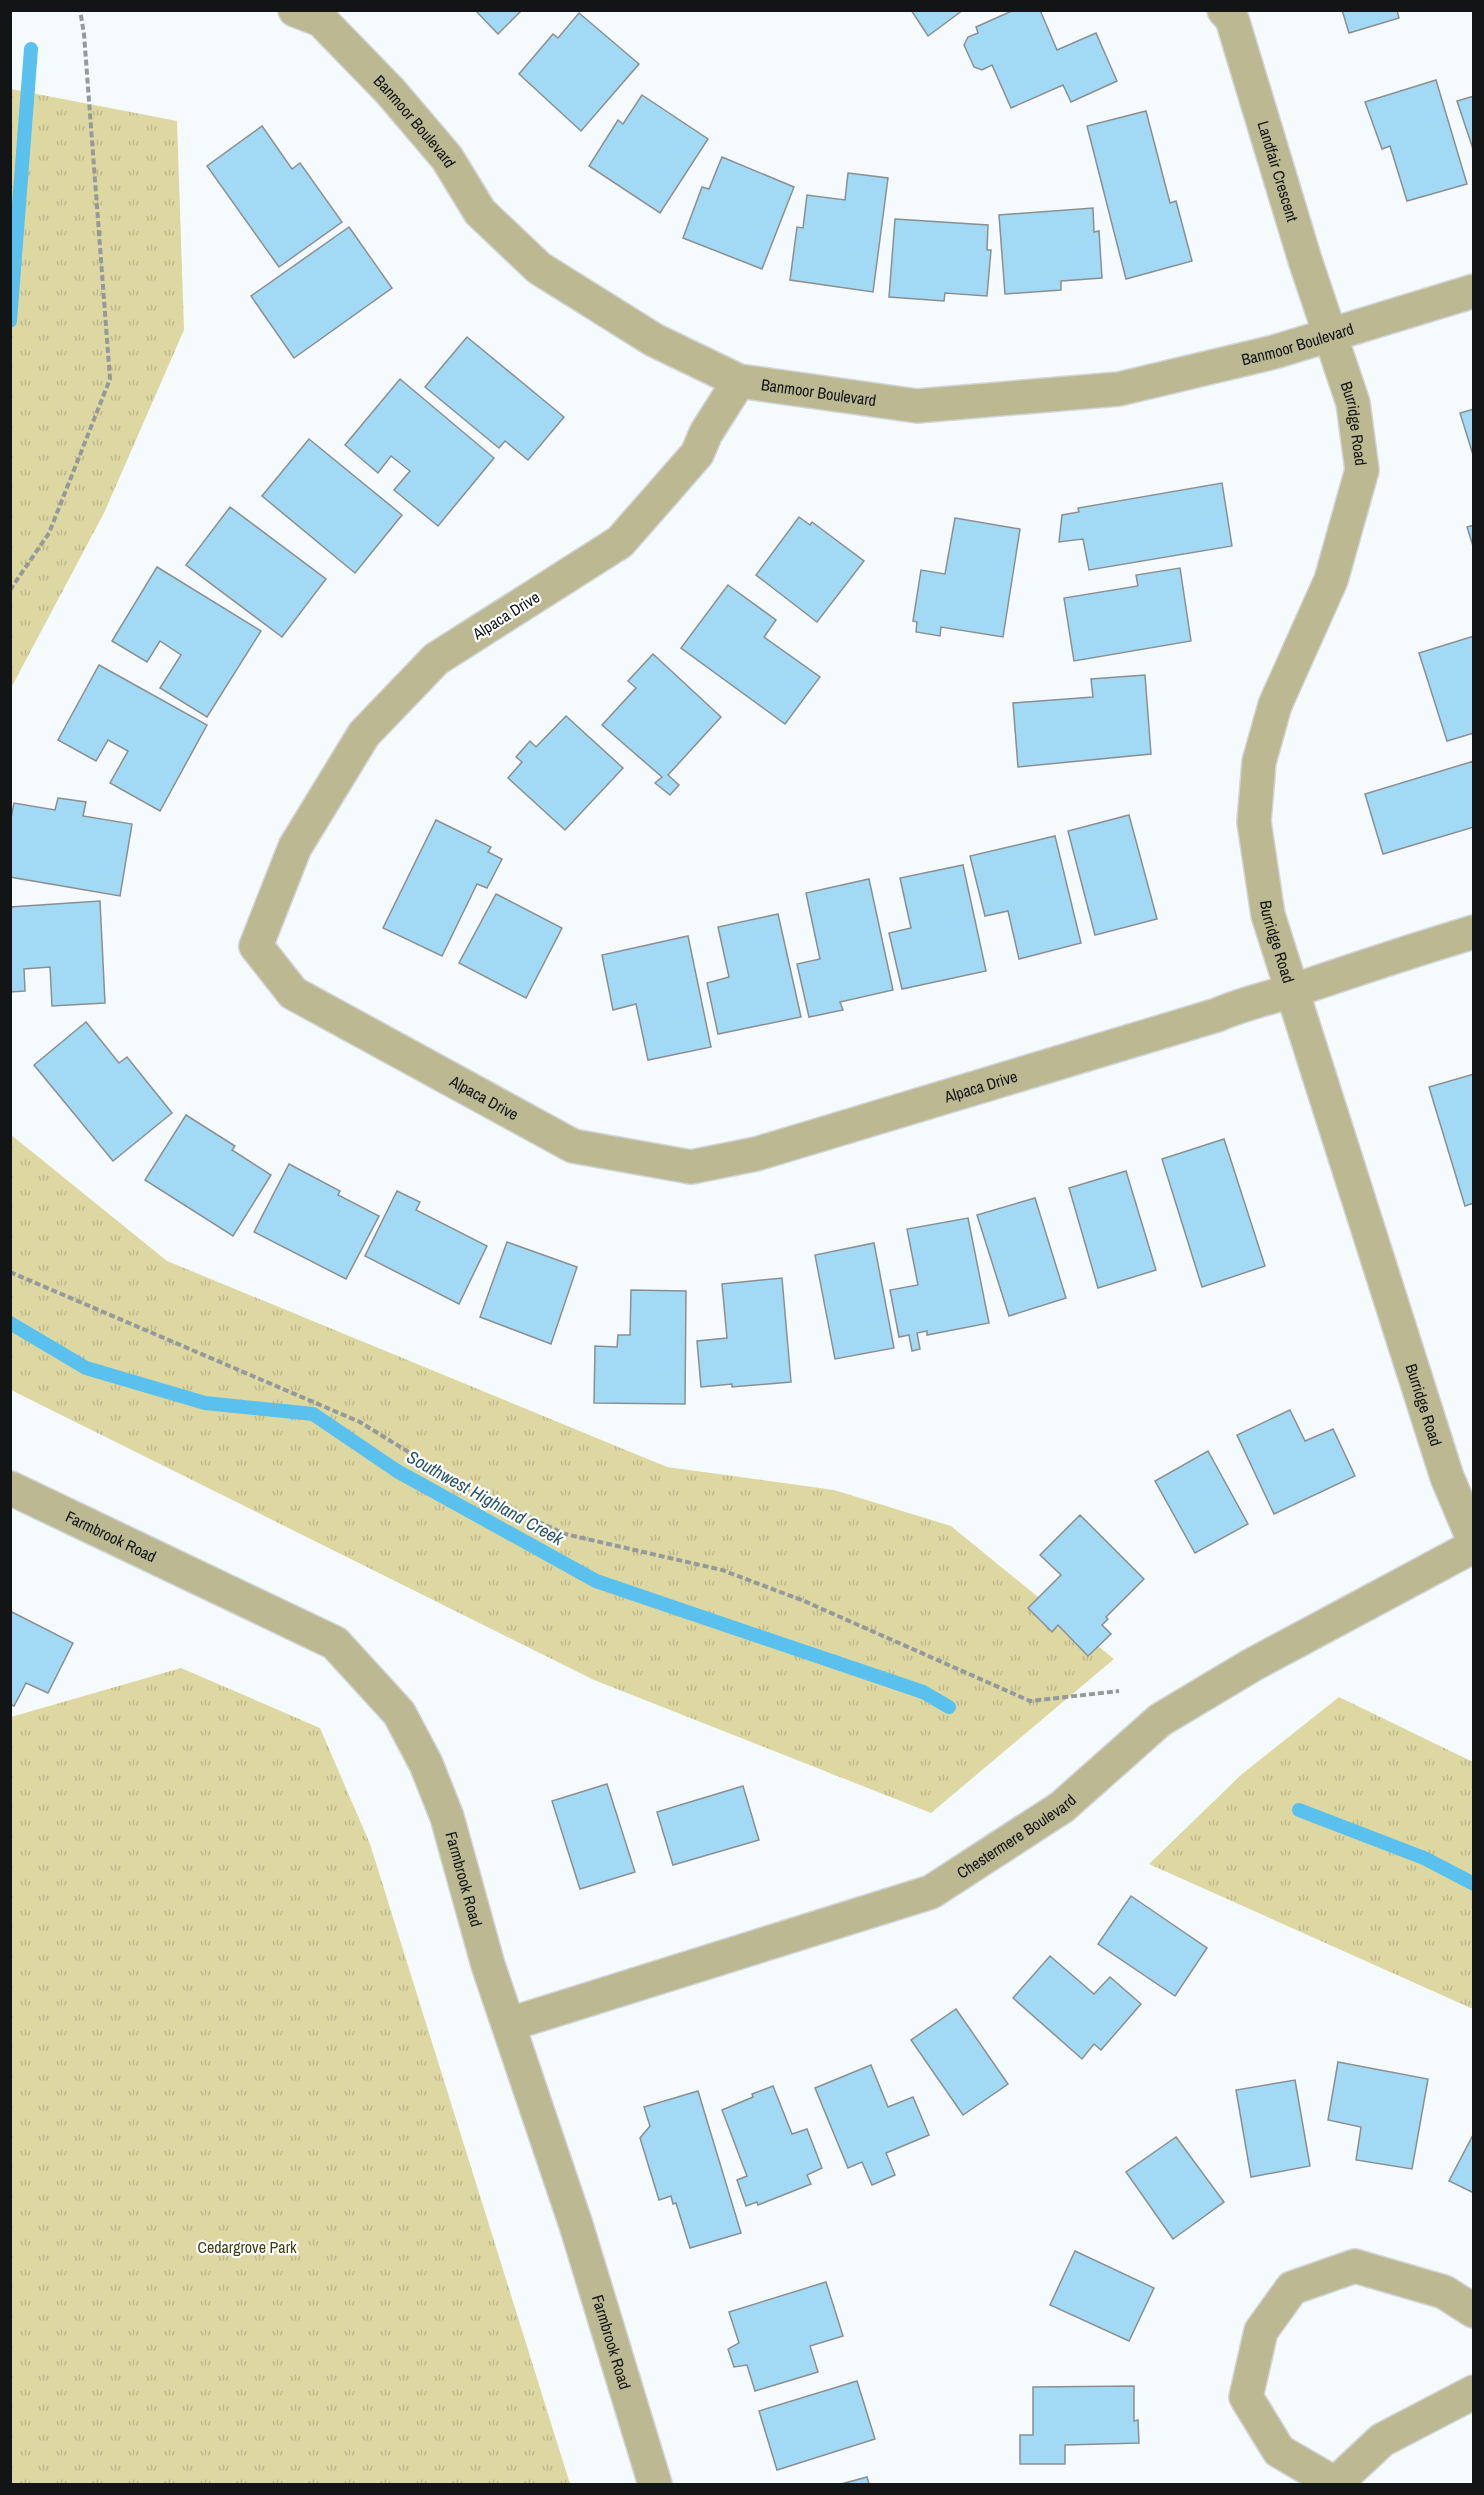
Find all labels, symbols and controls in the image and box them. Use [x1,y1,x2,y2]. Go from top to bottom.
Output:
street label: Banmoor Boulevard [369,70,461,172]
street label: Landfair Crescent [1252,118,1304,225]
street label: Banmoor Boulevard [1239,317,1356,370]
street label: Banmoor Boulevard [760,373,878,411]
street label: Burridge Road [1335,378,1372,467]
street label: Alpaca Drive [467,586,544,645]
street label: Burridge Road [1255,899,1300,986]
street label: Alpaca Drive [941,1065,1020,1108]
street label: Alpaca Drive [445,1069,523,1125]
street label: Burridge Road [1401,1361,1447,1449]
water label: Southwest Highland Creek [402,1444,569,1551]
street label: Farmbrook Road [62,1505,160,1567]
street label: Chestermere Boulevard [952,1789,1080,1884]
street label: Farmbrook Road [441,1829,488,1929]
park label: Cedargrove Park [197,2236,297,2258]
street label: Farmbrook Road [587,2292,636,2392]

